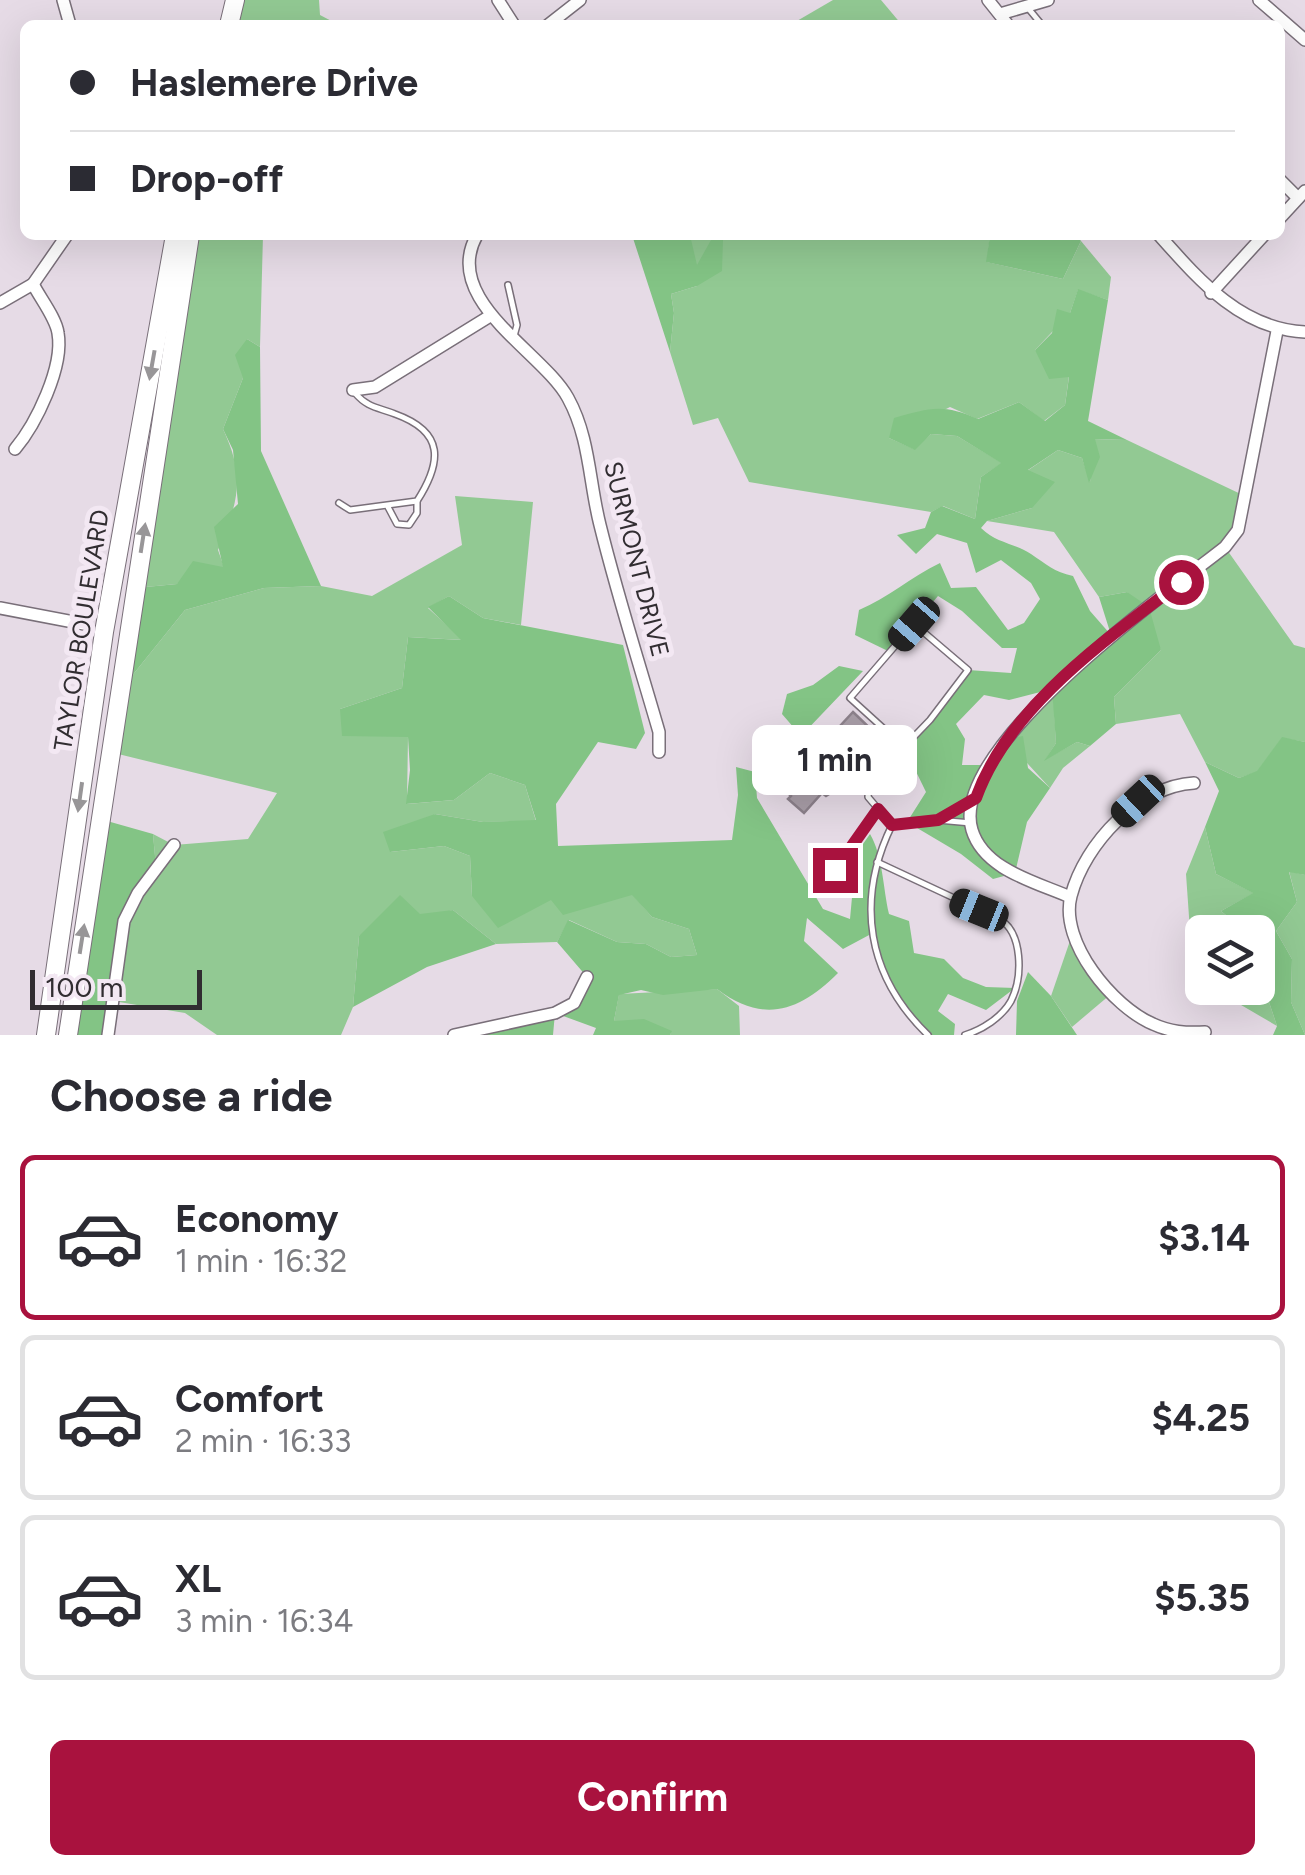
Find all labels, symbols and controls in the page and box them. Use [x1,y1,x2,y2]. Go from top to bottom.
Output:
text: Haslemere Drive [130,60,418,106]
text: Drop-off [130,156,283,202]
one-way arrow [144,350,159,382]
street label: SURMONT DRIVE [598,458,676,660]
street label: TAYLOR BOULEVARD [47,507,115,753]
one-way arrow [136,521,151,553]
route start [1159,560,1204,605]
car [883,592,945,656]
callout: 1 min [752,725,918,795]
text: 1 min [797,741,872,779]
car [1106,770,1170,832]
one-way arrow [72,782,88,814]
route end [813,848,858,893]
car [946,885,1012,935]
map controls [1185,915,1275,1005]
button: layers [1185,915,1275,1005]
one-way arrow [75,922,91,954]
scale bar [30,965,202,1010]
text: 100 m [45,970,123,1004]
text: Choose a ride [50,1068,332,1122]
icon: car [55,1193,145,1283]
text: Economy [175,1196,338,1242]
text: $3.14 [1158,1215,1250,1261]
text: 1 min · 16:32 [175,1242,347,1280]
icon: car [55,1373,145,1463]
text: Comfort [175,1376,324,1422]
text: $4.25 [1151,1395,1250,1441]
text: 2 min · 16:33 [175,1422,351,1460]
icon: car [55,1553,145,1643]
text: XL [175,1556,221,1602]
text: $5.35 [1154,1575,1250,1621]
text: 3 min · 16:34 [175,1602,353,1640]
button: Confirm [50,1740,1255,1855]

